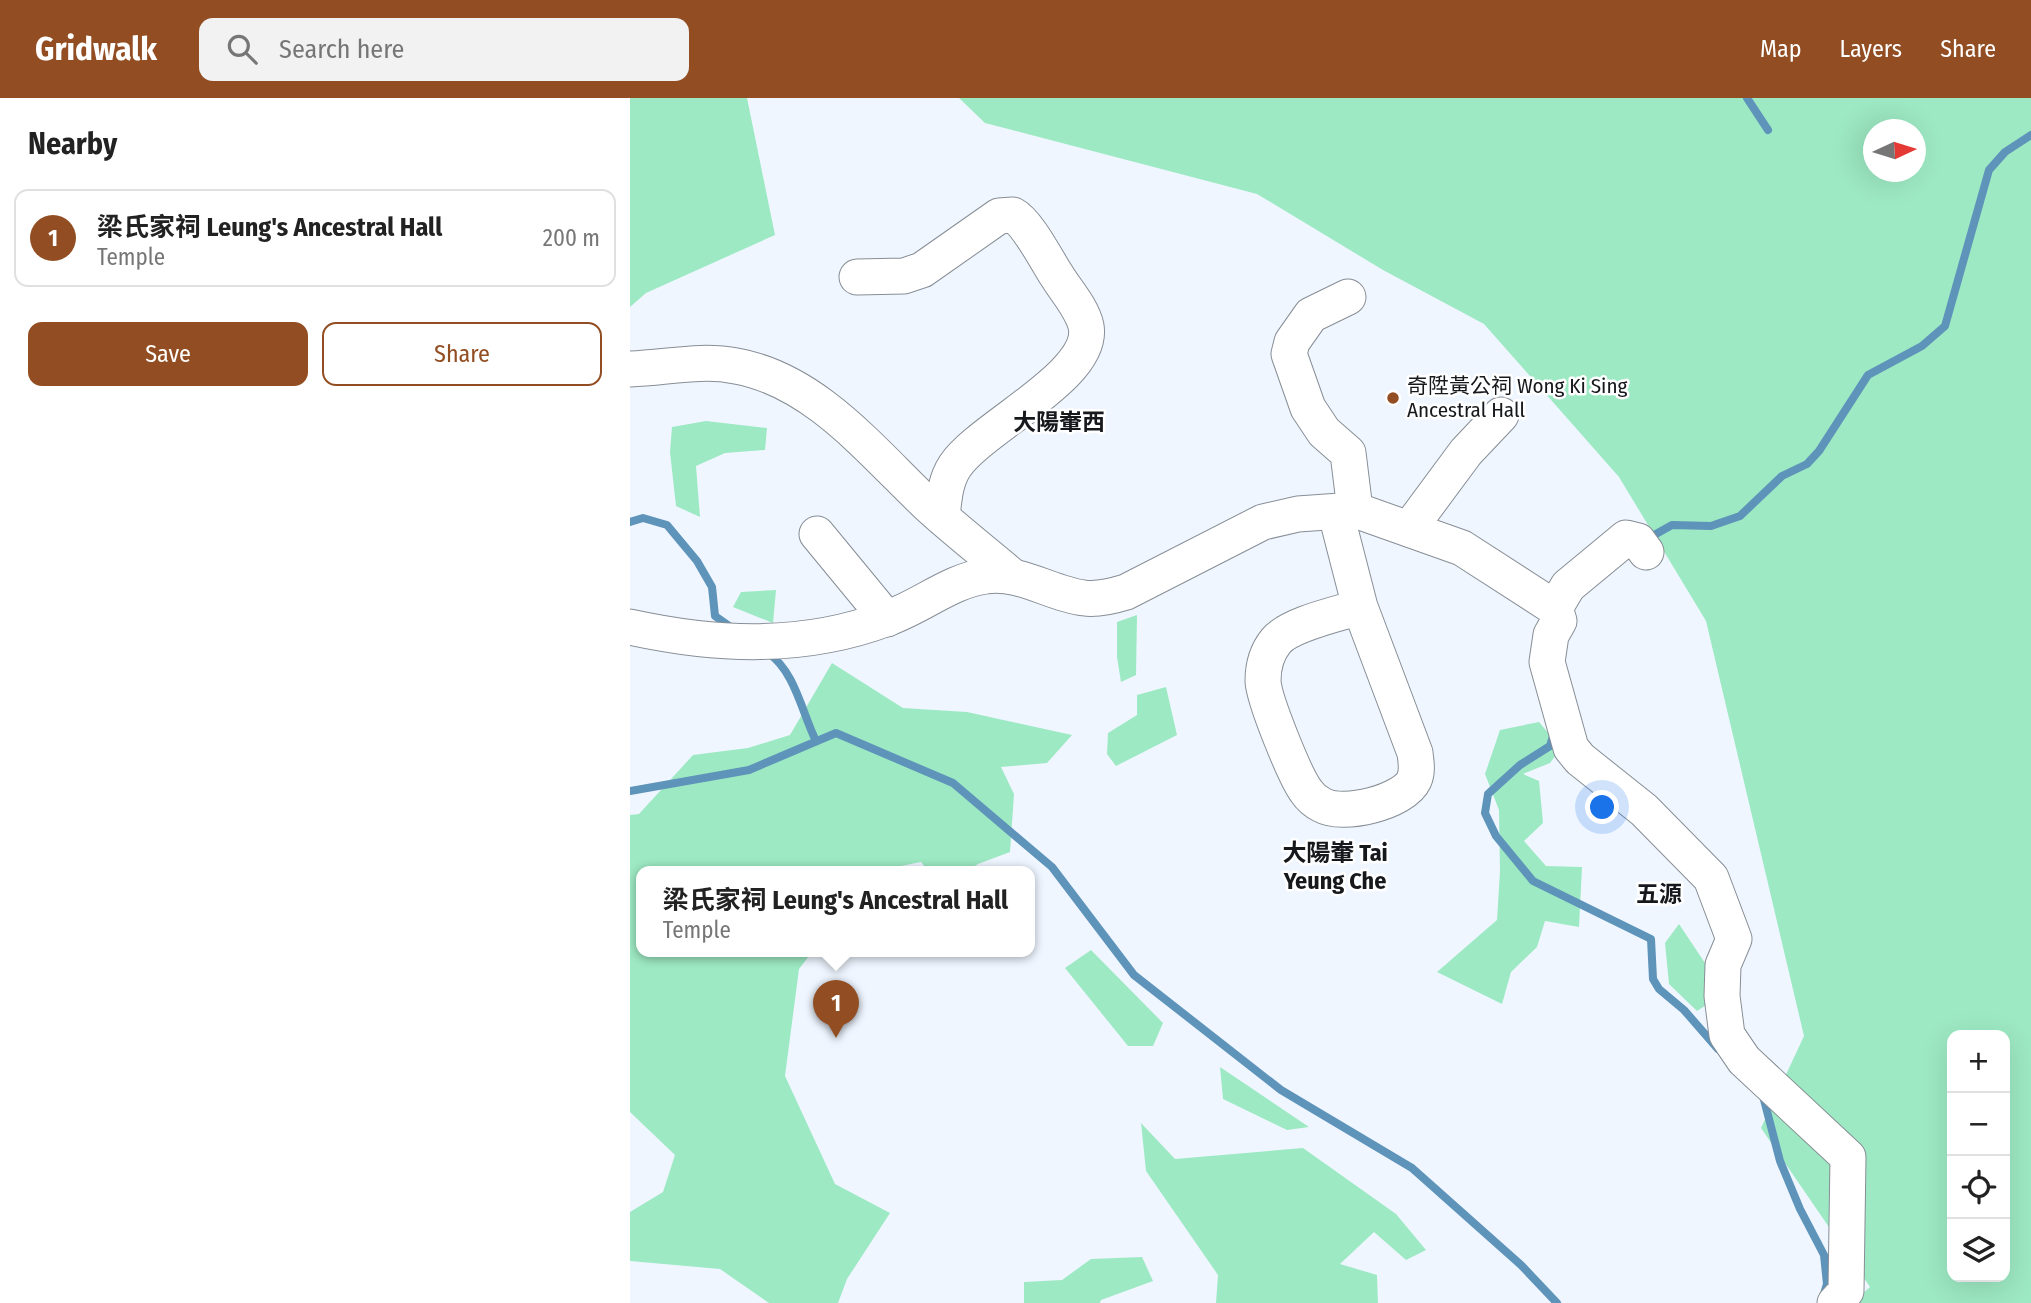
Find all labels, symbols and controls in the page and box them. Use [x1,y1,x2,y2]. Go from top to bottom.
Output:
search box [199,18,689,81]
text: Gridwalk [35,29,157,69]
icon: search [223,30,261,68]
text: Search here [279,34,404,65]
text: Map [1760,35,1802,63]
text: Layers [1840,35,1902,63]
text: Share [1940,35,1996,63]
north arrow [1863,119,1926,182]
text: Nearby [28,126,117,162]
text: 梁氏家祠 Leung's Ancestral Hall [97,212,442,243]
text: 1 [48,224,58,252]
text: 200 m [543,224,600,252]
text: Temple [97,243,165,271]
button: Save [28,322,308,386]
button: Share [322,322,602,386]
place label: 奇陞黃公祠 Wong Ki Sing Ancestral Hall [1407,373,1627,423]
marker: 奇陞黃公祠 Wong Ki Sing Ancestral Hall [1385,390,1401,406]
district label: 大陽輋西 [1013,408,1105,436]
your location [1585,790,1619,824]
district label: 大陽輋 Tai Yeung Che [1282,839,1388,895]
popup [636,866,1035,957]
district label: 五源 [1636,880,1682,908]
text: 梁氏家祠 Leung's Ancestral Hall [663,885,1008,916]
text: Temple [663,916,731,944]
pin: 1 [813,980,859,1038]
map controls [1947,1030,2010,1282]
button: + [1947,1030,2010,1093]
button: − [1947,1093,2010,1156]
button: locate [1947,1156,2010,1219]
button: layers [1947,1219,2010,1282]

